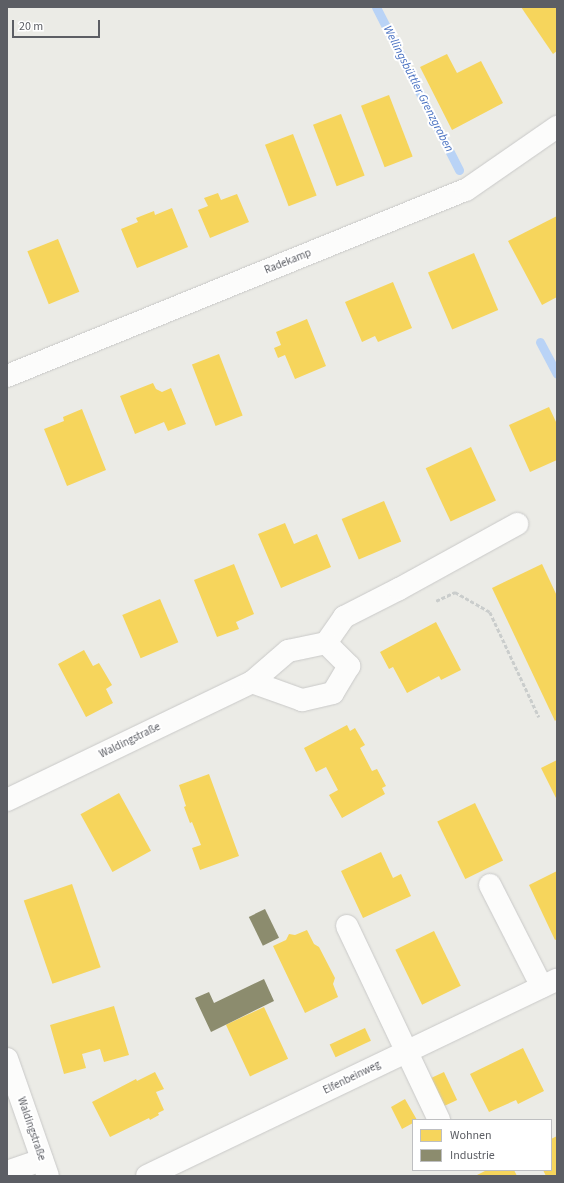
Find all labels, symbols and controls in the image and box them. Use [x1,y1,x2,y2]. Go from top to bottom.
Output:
scale bar [14,12,102,38]
text: 20 m [19,18,43,35]
water label: Wellingsbüttler Grenzgraben [380,23,456,155]
street label: Radekamp [263,247,313,277]
street label: Waldingstraße [97,721,163,761]
street label: Elfenbeinweg [321,1058,383,1098]
street label: Waldingstraße [14,1096,48,1162]
legend [412,1119,552,1171]
text: Wohnen [450,1127,492,1144]
text: Industrie [450,1147,495,1164]

